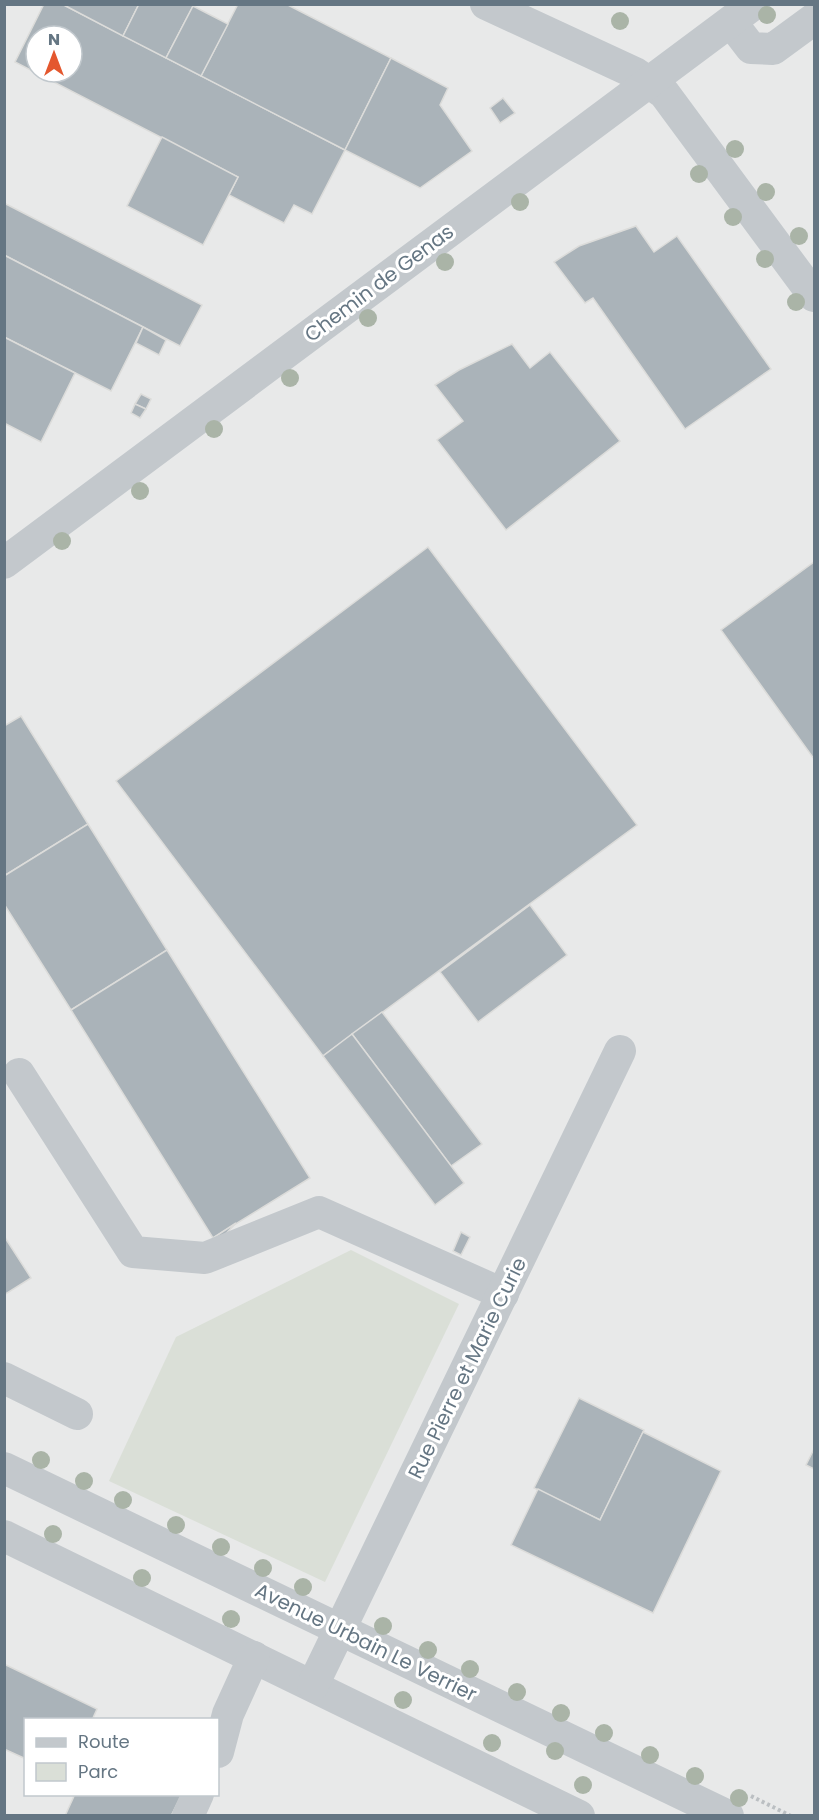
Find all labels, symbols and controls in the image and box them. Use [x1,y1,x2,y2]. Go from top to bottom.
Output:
north arrow [24,24,84,84]
text: N [48,28,60,51]
street label: Chemin de Genas [299,218,459,348]
street label: Rue Pierre et Marie Curie [401,1253,533,1483]
street label: Avenue Urbain Le Verrier [250,1576,482,1708]
legend [24,1718,219,1796]
text: Route [78,1729,130,1754]
text: Parc [78,1759,118,1784]

